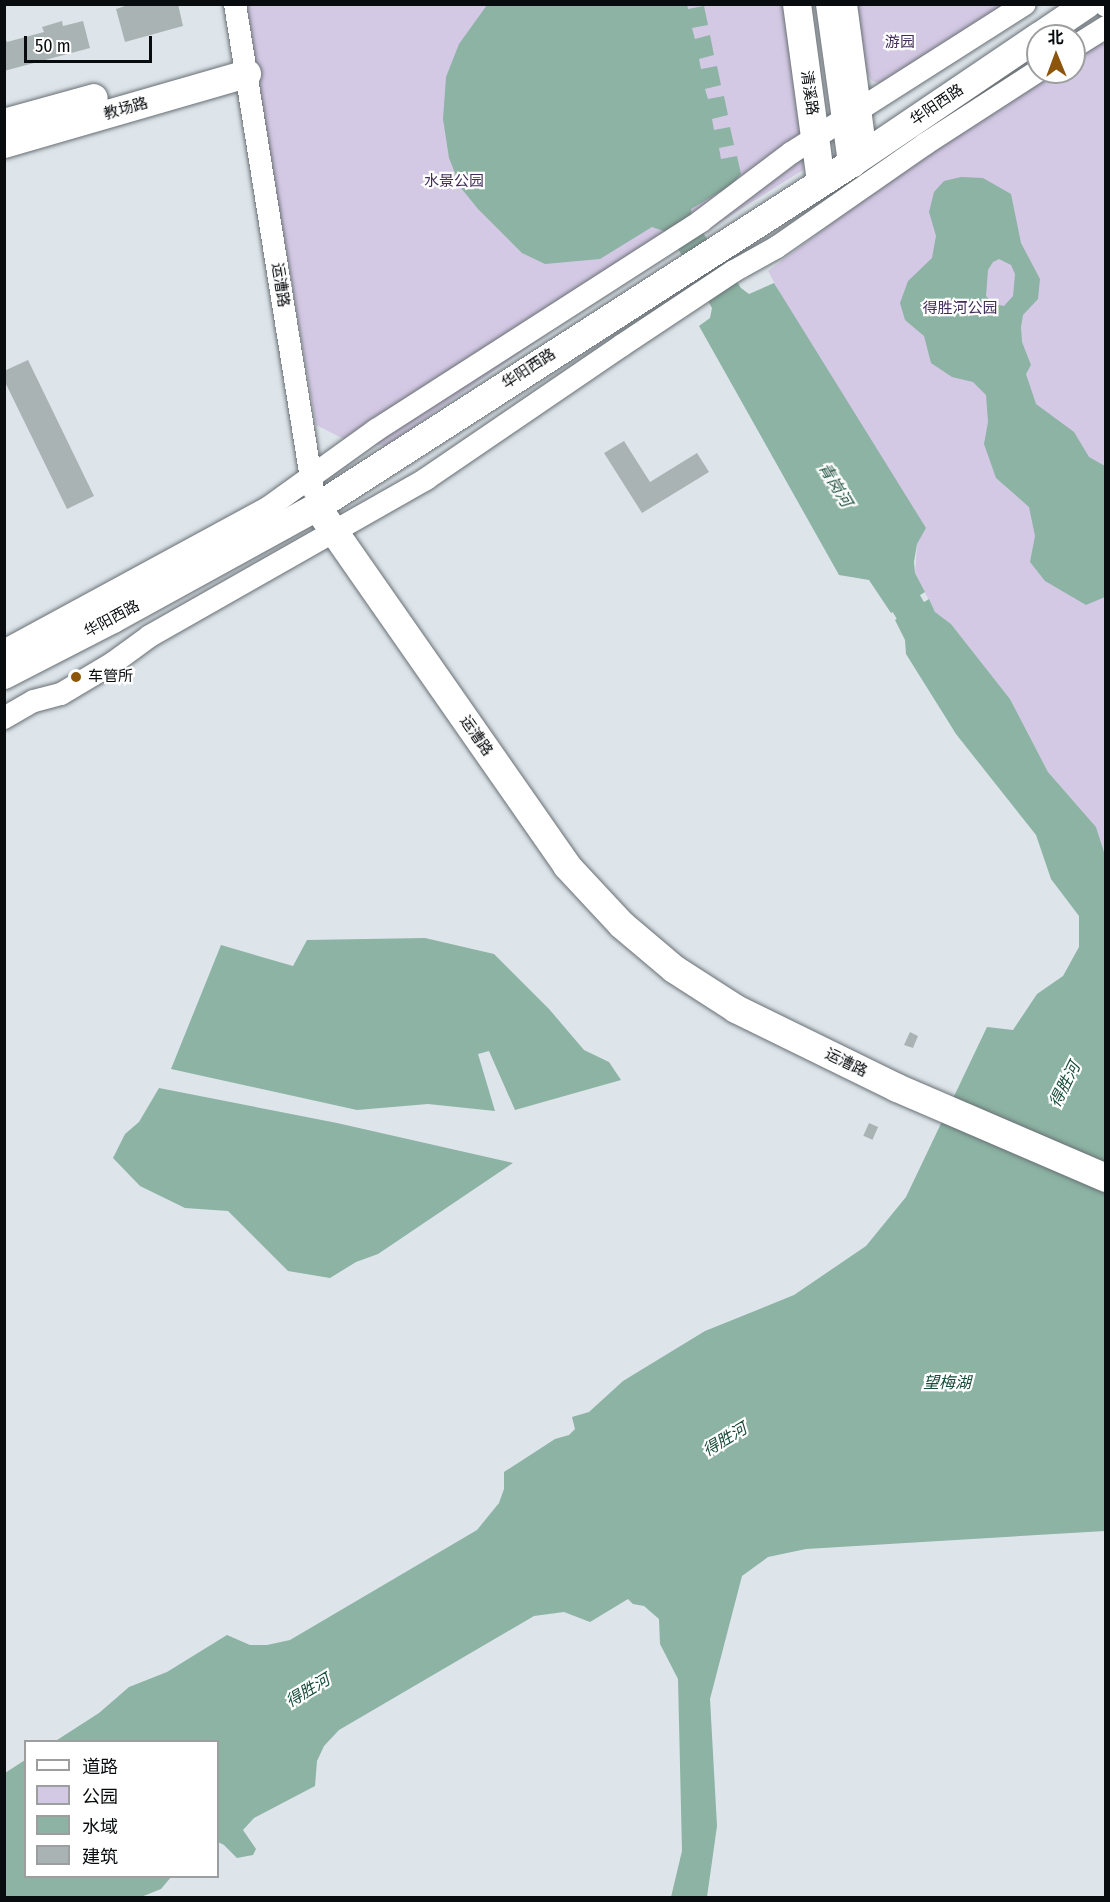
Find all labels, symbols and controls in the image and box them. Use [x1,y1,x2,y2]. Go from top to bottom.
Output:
scale bar [27,24,154,62]
north arrow [1026,24,1086,84]
text: 北 [1048,28,1064,47]
park label: 游园 [885,34,915,52]
text: 50 m [35,35,71,57]
street label: 清溪路 [797,69,821,117]
street label: 华阳西路 [907,81,967,129]
street label: 教场路 [102,94,150,124]
park label: 水景公园 [424,173,484,191]
street label: 运漕路 [268,261,292,309]
park label: 得胜河公园 [923,300,997,318]
street label: 华阳西路 [499,345,559,393]
water label: 青岗河 [814,459,856,511]
street label: 华阳西路 [81,597,143,641]
place label: 车管所 [88,668,133,686]
marker: 车管所 [69,670,83,684]
street label: 运漕路 [456,712,496,760]
street label: 运漕路 [822,1045,870,1081]
water label: 得胜河 [1046,1059,1084,1111]
water label: 望梅湖 [923,1373,971,1393]
water label: 得胜河 [699,1419,751,1461]
water label: 得胜河 [282,1670,334,1712]
legend [24,1740,219,1878]
text: 道路 [82,1756,118,1778]
text: 公园 [82,1786,118,1808]
text: 水域 [82,1816,118,1838]
text: 建筑 [82,1846,118,1868]

